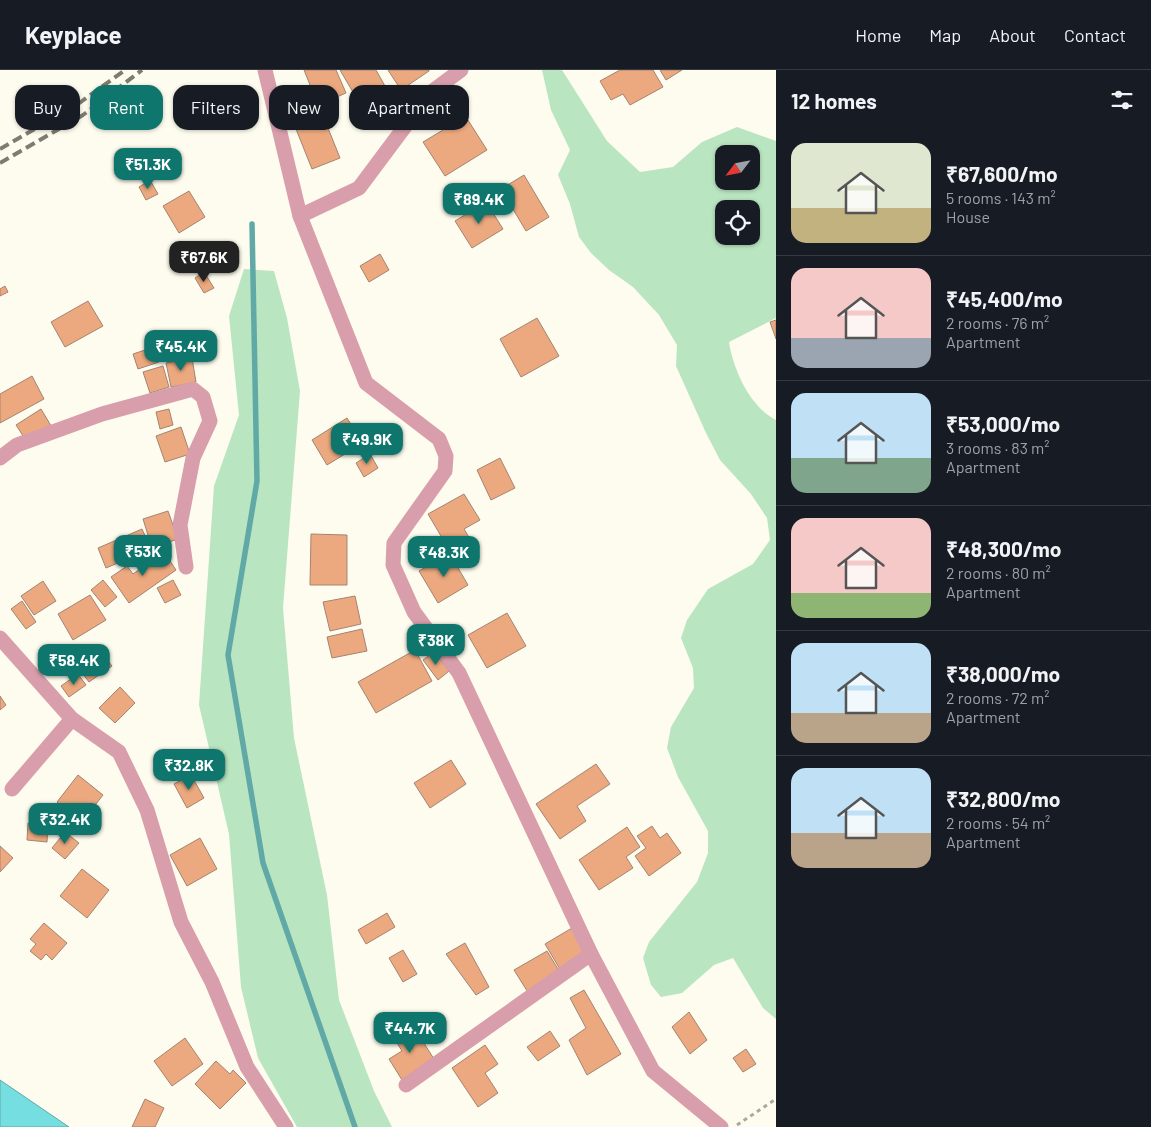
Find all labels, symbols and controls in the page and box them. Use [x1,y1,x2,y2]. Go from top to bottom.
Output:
text: Keyplace [25,20,122,49]
text: Home [855,24,901,46]
text: Map [929,24,961,46]
text: About [989,24,1036,46]
text: Contact [1064,24,1126,46]
chip: Buy [15,85,80,130]
chip: Rent [90,85,163,130]
chip: Filters [173,85,259,130]
chip: New [269,85,339,130]
chip: Apartment [349,85,469,130]
icon: filters [1108,86,1136,114]
text: 12 homes [791,88,877,113]
north arrow [715,145,760,190]
map controls [715,145,760,245]
pin: ₹51.3K [107,148,189,190]
text: ₹51.3K [125,154,171,173]
text: ₹67,600/mo [946,161,1058,186]
icon: home [831,163,891,223]
pin: ₹89.4K [438,182,520,225]
text: 5 rooms · 143 m² [946,188,1056,207]
text: ₹89.4K [454,189,504,208]
button: locate [715,200,760,245]
text: House [946,207,990,226]
pin: ₹67.6K [163,240,245,283]
text: ₹67.6K [180,247,228,266]
text: ₹45,400/mo [946,286,1063,311]
icon: home [831,288,891,348]
text: 2 rooms · 76 m² [946,313,1049,332]
pin: ₹45.4K [140,330,222,372]
text: Apartment [946,332,1021,351]
text: ₹45.4K [155,336,207,355]
text: ₹53,000/mo [946,411,1060,436]
icon: home [831,413,891,473]
pin: ₹49.9K [326,422,408,465]
text: ₹49.9K [342,429,392,448]
text: 3 rooms · 83 m² [946,438,1050,457]
text: Apartment [946,457,1021,476]
pin: ₹53K [113,534,173,577]
pin: ₹48.3K [403,536,485,578]
text: ₹48,300/mo [946,536,1061,561]
icon: home [831,538,891,598]
text: ₹53K [125,541,161,560]
text: ₹48.3K [419,542,469,561]
text: 2 rooms · 80 m² [946,563,1051,582]
text: Apartment [946,582,1021,601]
pin: ₹38K [406,624,466,666]
text: ₹38K [418,630,454,649]
pin: ₹58.4K [33,644,115,686]
text: ₹58.4K [49,650,99,669]
text: ₹38,000/mo [946,661,1060,686]
icon: home [831,663,891,723]
text: 2 rooms · 72 m² [946,688,1049,707]
text: Apartment [946,707,1021,726]
pin: ₹32.8K [148,748,230,791]
text: ₹32.8K [164,755,214,774]
text: ₹32,800/mo [946,786,1060,811]
icon: home [831,788,891,848]
pin: ₹32.4K [24,802,106,845]
text: ₹32.4K [40,809,90,828]
text: 2 rooms · 54 m² [946,813,1050,832]
text: Apartment [946,832,1021,851]
pin: ₹44.7K [369,1012,451,1054]
text: ₹44.7K [385,1018,435,1037]

